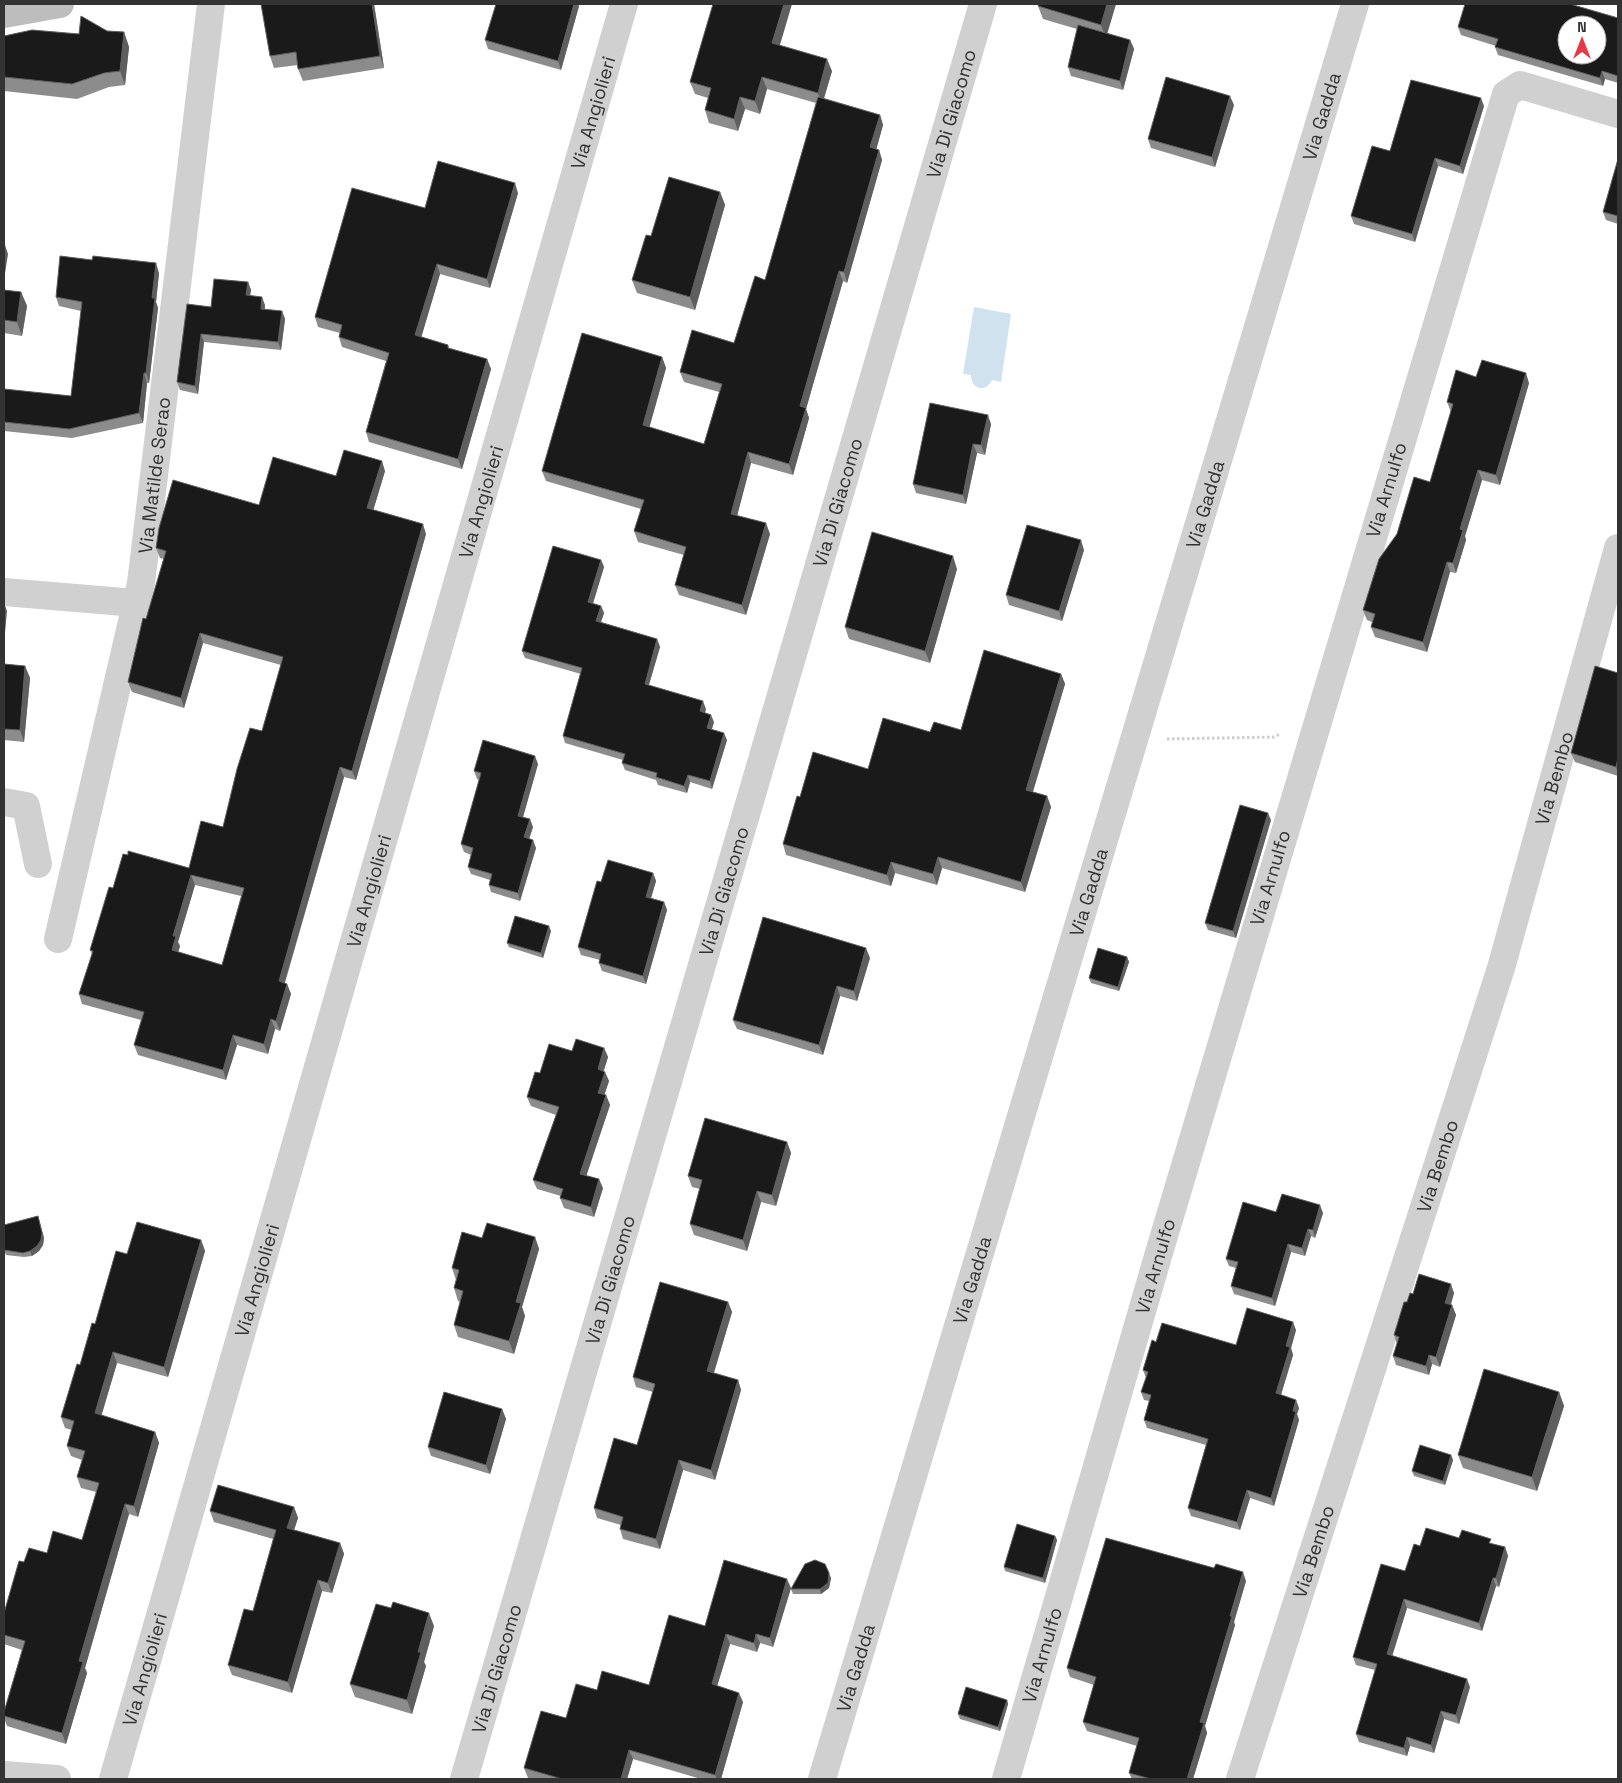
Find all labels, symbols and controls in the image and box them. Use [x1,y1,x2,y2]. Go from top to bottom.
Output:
north arrow [1557,15,1607,65]
text: N [1577,18,1587,36]
street label: Via Di Giacomo [921,46,982,181]
street label: Via Angiolieri [565,53,621,172]
street label: Via Gadda [1297,69,1347,164]
street label: Via Matilde Serao [133,396,176,555]
street label: Via Di Giacomo [807,435,868,570]
street label: Via Arnulfo [1360,439,1413,541]
street label: Via Angiolieri [453,443,509,562]
street label: Via Gadda [1180,457,1230,552]
street label: Via Bembo [1529,729,1579,828]
street label: Via Di Giacomo [693,824,755,959]
street label: Via Arnulfo [1244,827,1296,929]
street label: Via Angiolieri [341,832,397,951]
street label: Via Gadda [1064,845,1114,939]
street label: Via Bembo [1411,1116,1464,1216]
street label: Via Di Giacomo [580,1212,641,1348]
street label: Via Arnulfo [1130,1216,1181,1317]
street label: Via Angiolieri [229,1221,285,1340]
street label: Via Gadda [947,1233,997,1327]
street label: Via Bembo [1287,1502,1340,1601]
street label: Via Di Giacomo [466,1601,527,1736]
street label: Via Arnulfo [1017,1604,1068,1706]
street label: Via Angiolieri [117,1610,173,1729]
street label: Via Gadda [831,1621,881,1715]

